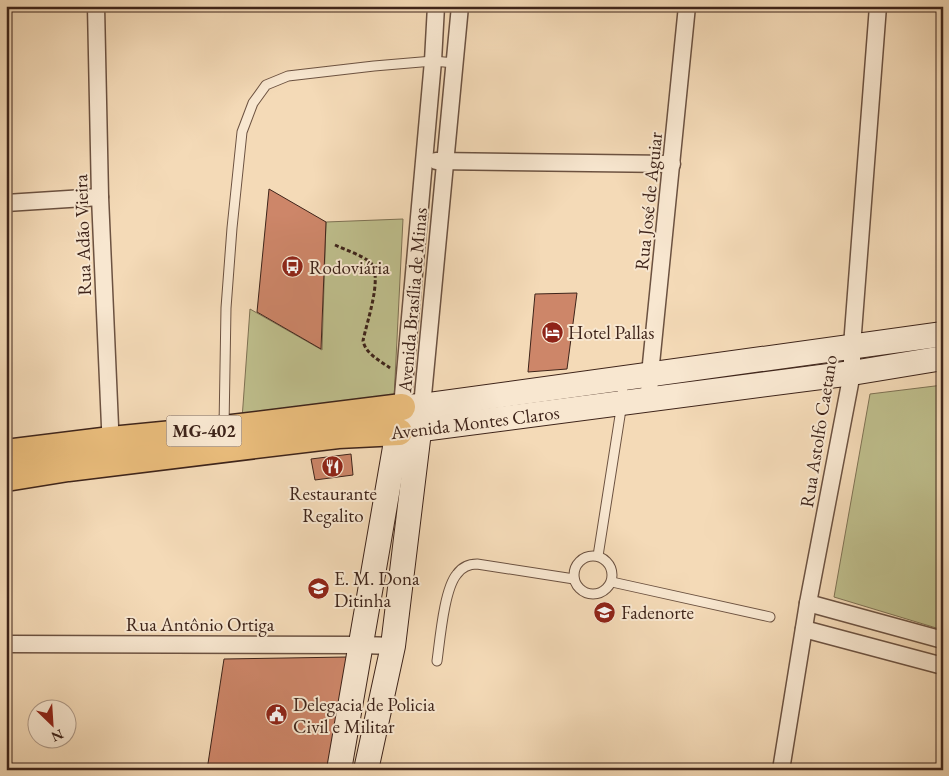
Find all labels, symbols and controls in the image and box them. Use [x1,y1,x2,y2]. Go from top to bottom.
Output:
street label: Rua José de Aguiar [629,130,668,271]
street label: Rua Adão Vieira [68,173,97,296]
street label: Avenida Brasília de Minas [392,207,433,395]
bus stop icon: Rodoviária [281,255,305,279]
place label: Rodoviária [309,255,390,280]
hotel icon: Hotel Pallas [540,320,564,344]
place label: Hotel Pallas [568,320,655,345]
street label: Rua Astolfo Caetano [794,353,843,509]
street label: Avenida Montes Claros [388,400,561,445]
road number: MG-402 [166,416,242,446]
restaurant icon: Restaurante Regalito [321,455,345,479]
place label: Restaurante Regalito [289,481,377,528]
place label: E. M. Dona Ditinha [334,566,420,613]
school or university icon: E. M. Dona Ditinha [306,577,330,601]
school or university icon: Fadenorte [593,600,617,624]
place label: Fadenorte [621,600,694,625]
street label: Rua Antônio Ortiga [126,612,275,637]
place label: Delegacia de Policia Civil e Militar [293,692,435,739]
north arrow [28,698,78,748]
public building icon: Delegacia de Policia Civil e Militar [265,703,289,727]
text: N [48,725,66,747]

